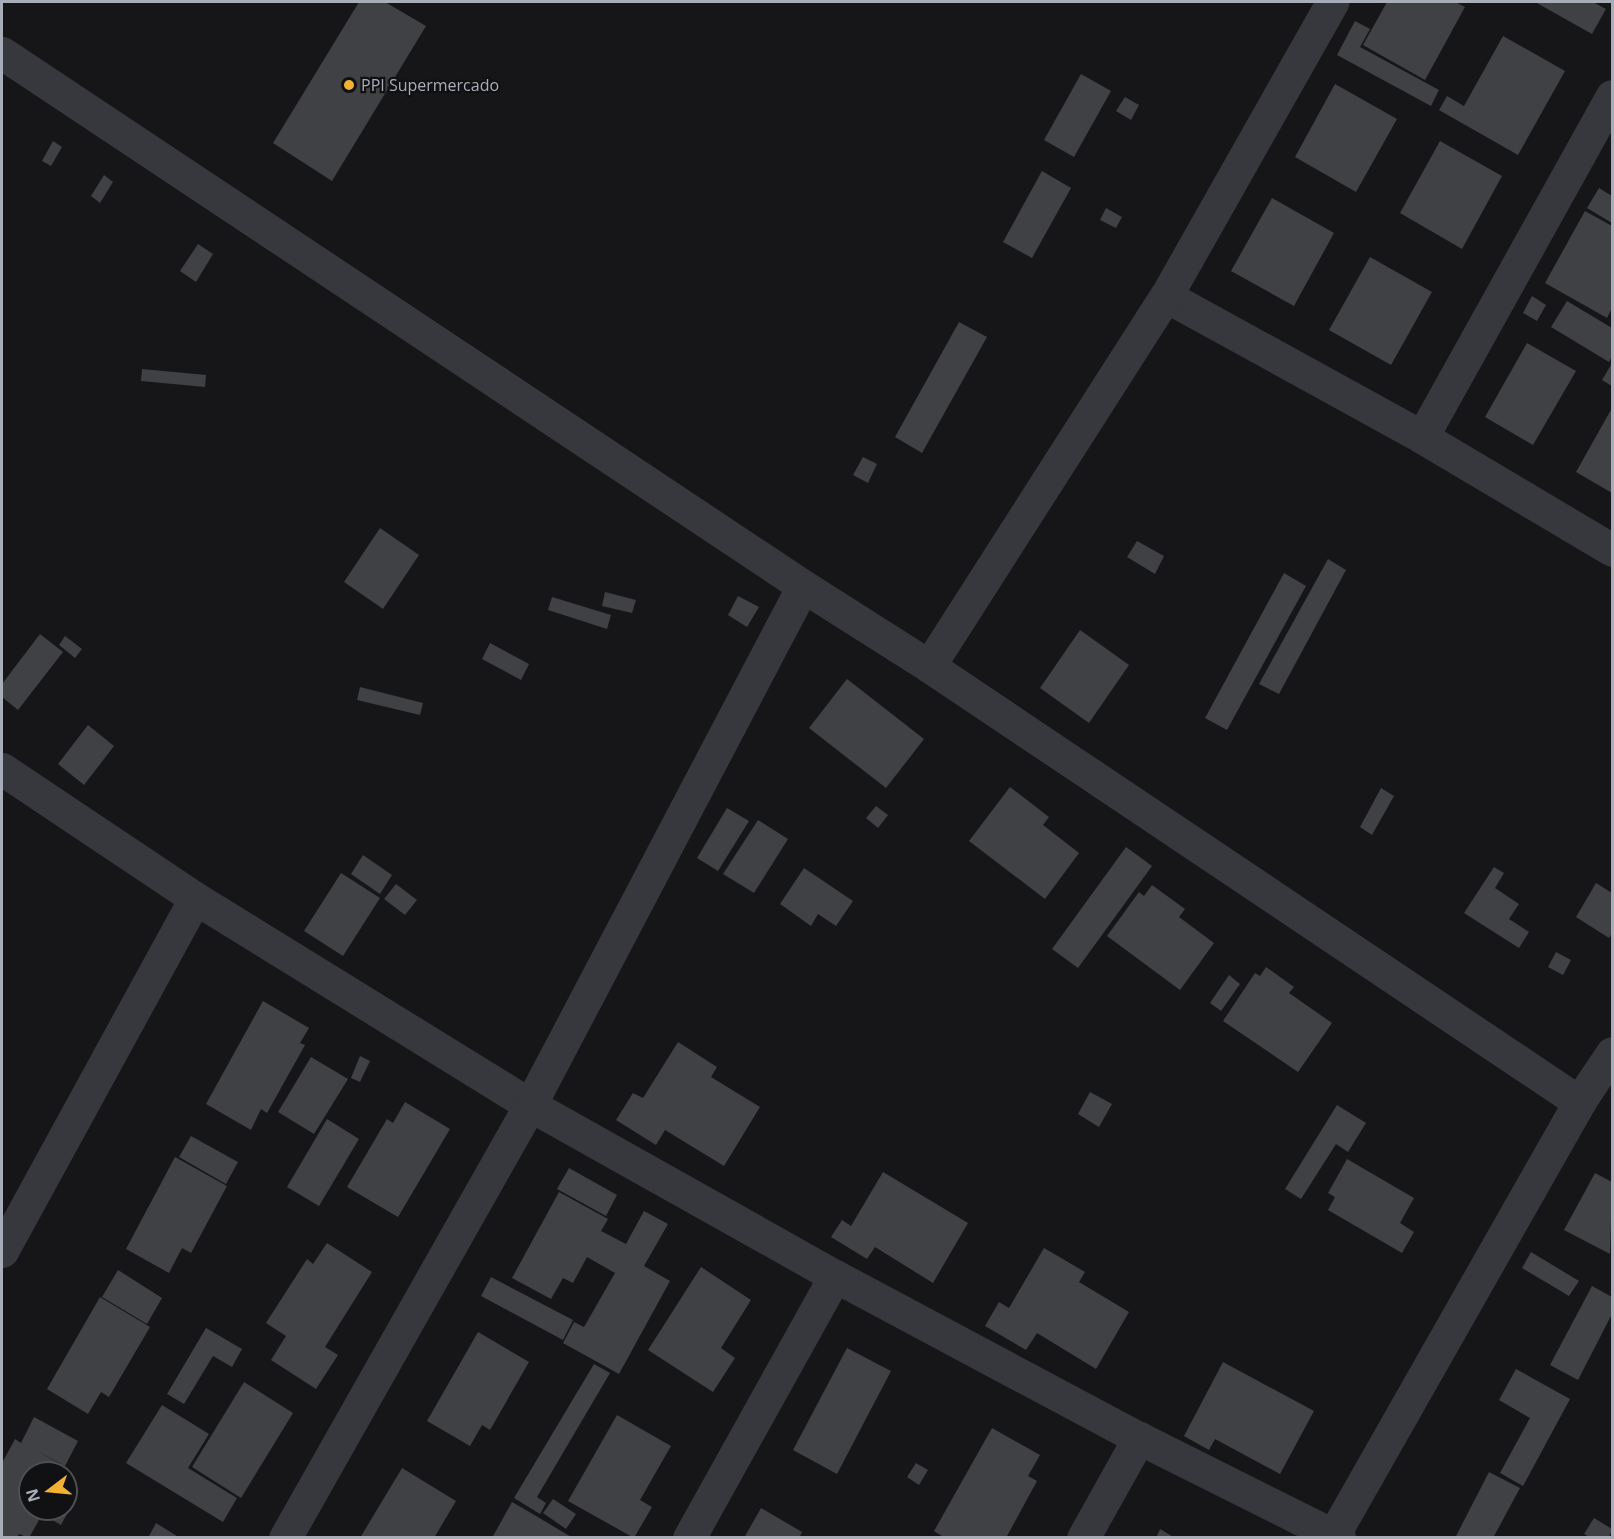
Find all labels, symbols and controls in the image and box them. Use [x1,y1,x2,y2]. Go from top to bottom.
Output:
place label: PPI Supermercado [361,75,499,95]
marker: PPI Supermercado [342,78,356,92]
north arrow [18,1461,78,1521]
text: N [20,1486,45,1505]

